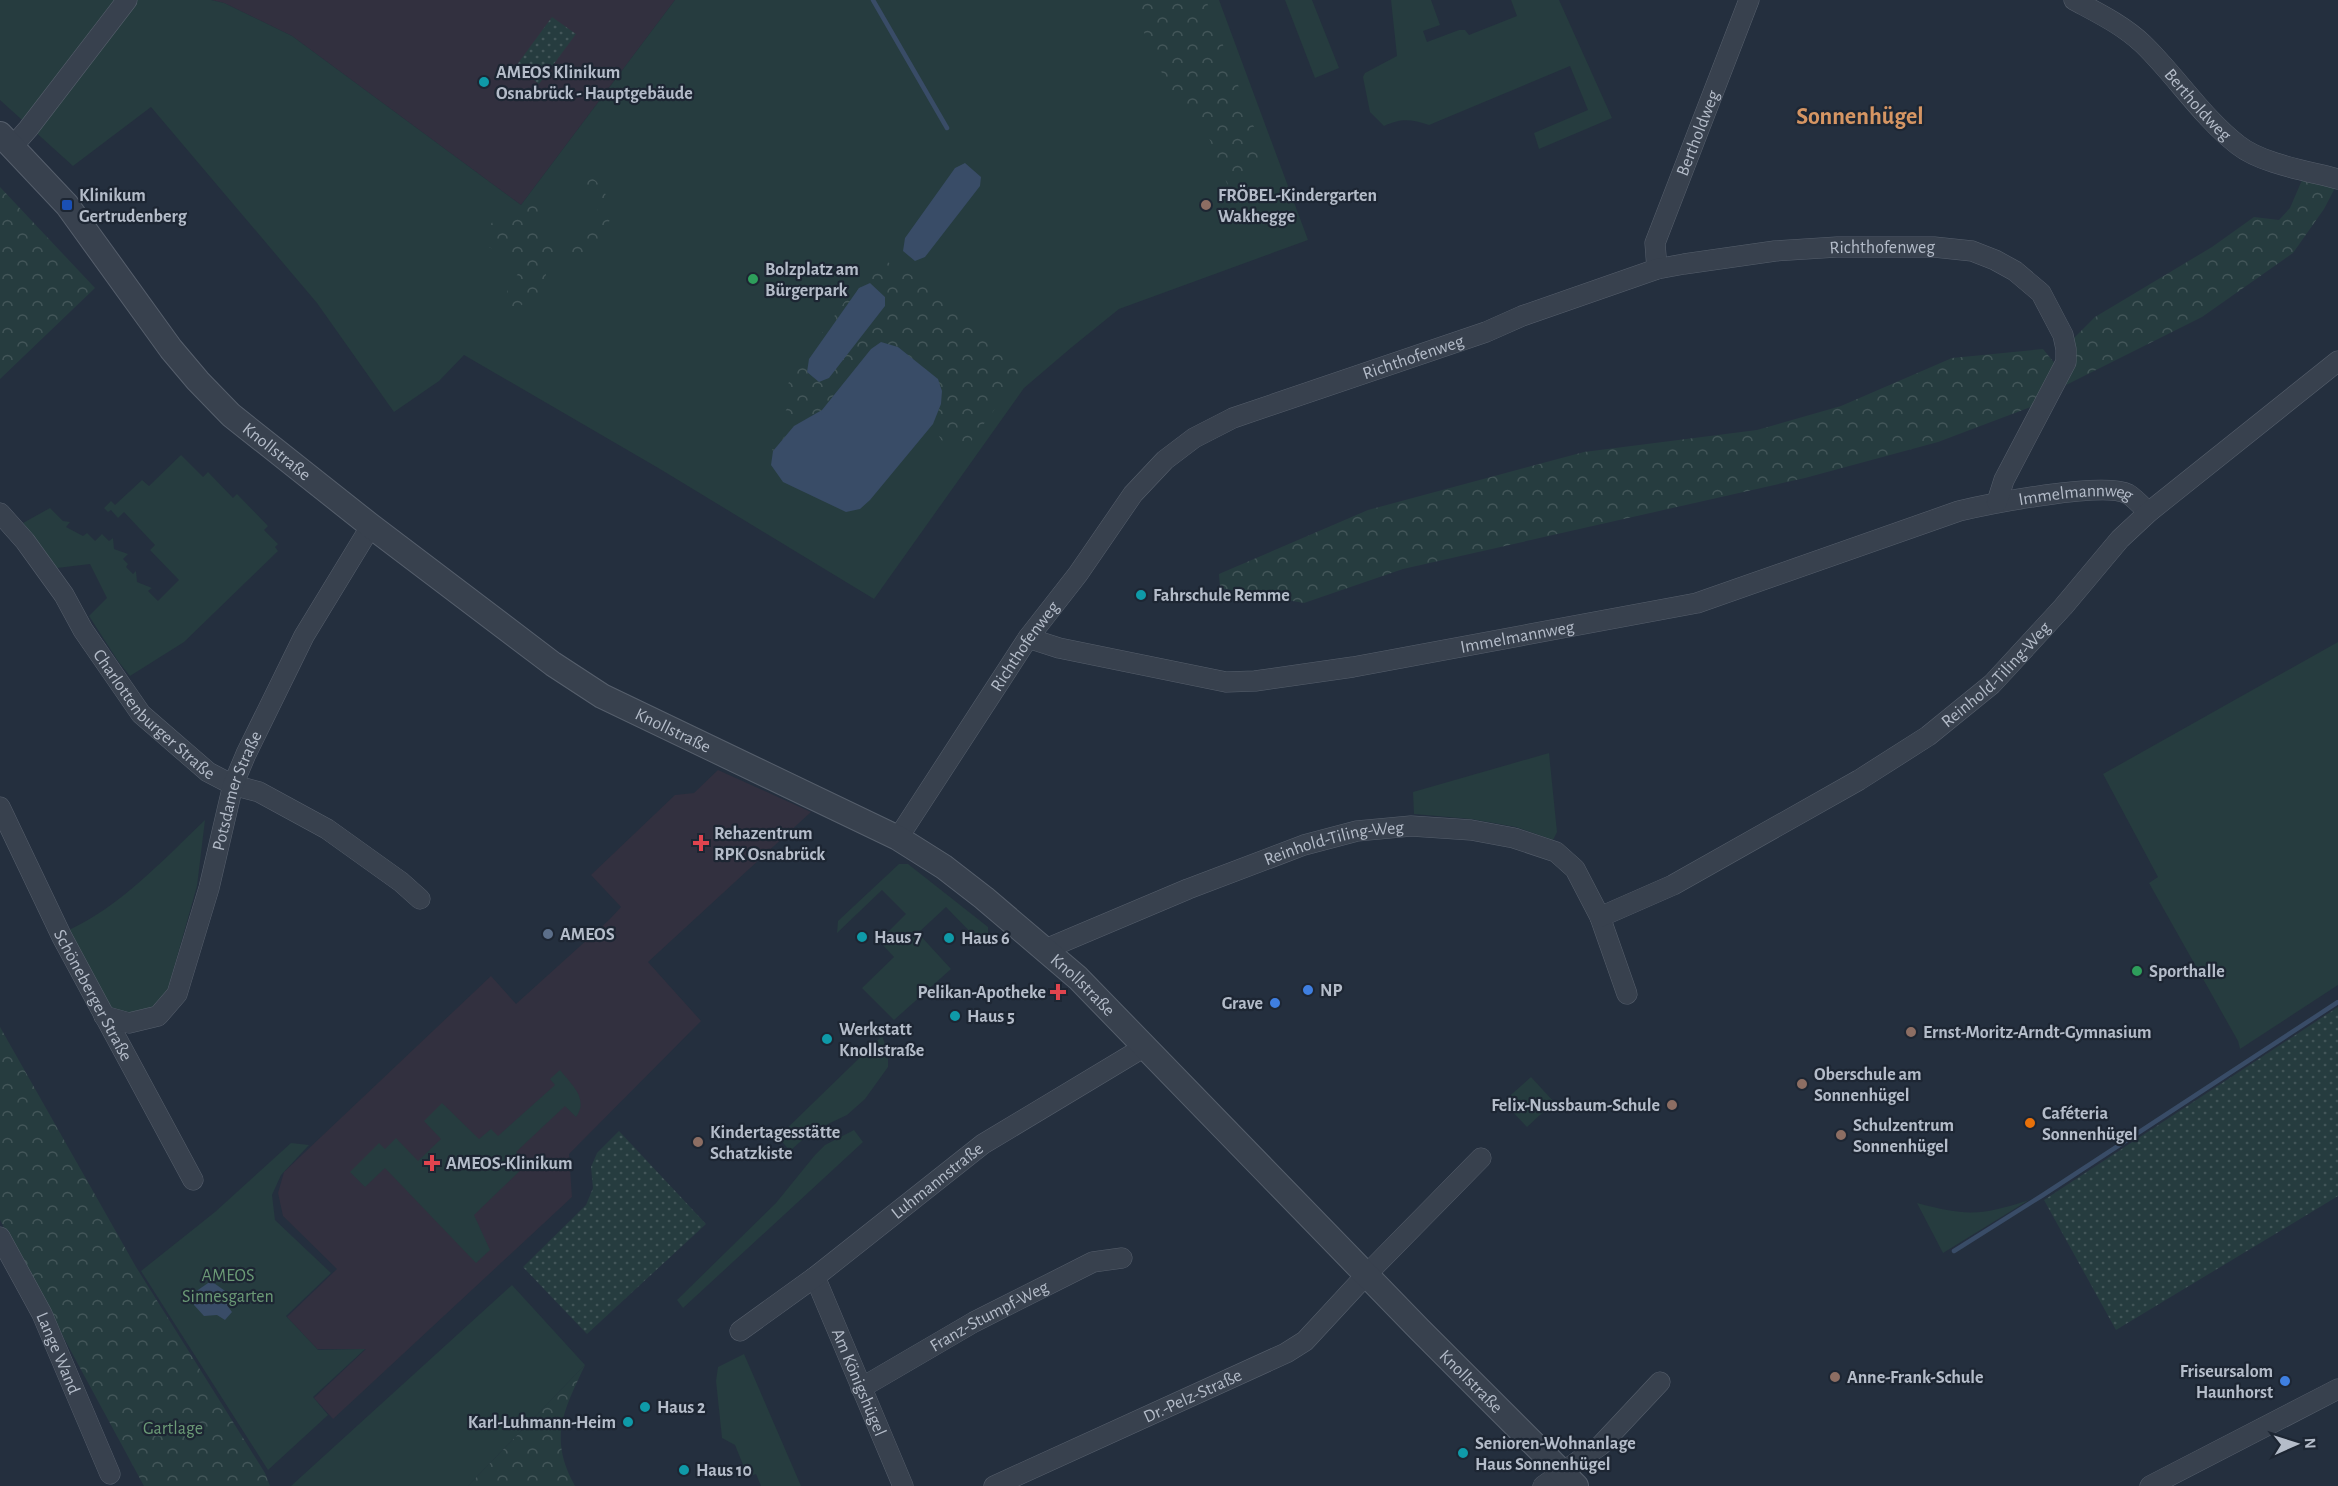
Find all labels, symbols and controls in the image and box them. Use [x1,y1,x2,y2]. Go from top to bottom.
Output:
place label: AMEOS Klinikum Osnabrück - Hauptgebäude [496,64,693,103]
street label: Bertholdweg [2161,66,2234,145]
marker: AMEOS Klinikum Osnabrück - Hauptgebäude [477,75,491,89]
street label: Bertholdweg [1674,88,1723,179]
district label: Sonnenhügel [1796,105,1924,129]
place label: FRÖBEL-Kindergarten Wakhegge [1218,184,1377,226]
place label: Klinikum Gertrudenberg [79,187,188,226]
marker: Klinikum Gertrudenberg [60,198,74,212]
marker: FRÖBEL-Kindergarten Wakhegge [1199,198,1213,212]
street label: Richthofenweg [1829,239,1935,257]
place label: Bolzplatz am Bürgerpark [765,261,859,300]
marker: Bolzplatz am Bürgerpark [746,272,760,286]
street label: Richthofenweg [1361,332,1466,383]
street label: Knollstraße [239,420,314,484]
street label: Immelmannweg [2017,482,2136,509]
place label: Fahrschule Remme [1153,587,1290,605]
marker: Fahrschule Remme [1134,588,1148,602]
street label: Richthofenweg [988,598,1063,695]
street label: Immelmannweg [1459,618,1576,657]
street label: Reinhold-Tiling-Weg [1938,619,2055,731]
street label: Charlottenburger Straße [89,646,217,784]
street label: Knollstraße [632,705,713,757]
street label: Potsdamer Straße [210,728,266,853]
street label: Reinhold-Tiling-Weg [1262,819,1405,869]
place label: Rehazentrum RPK Osnabrück [714,825,825,864]
marker: Rehazentrum RPK Osnabrück [692,834,710,852]
place label: AMEOS [560,926,615,944]
street label: Schöneberger Straße [50,927,135,1064]
marker: AMEOS [541,927,555,941]
place label: Haus 7 [874,929,922,947]
marker: Haus 7 [855,930,869,944]
place label: Haus 6 [961,930,1010,948]
marker: Haus 6 [942,931,956,945]
street label: Knollstraße [1047,951,1118,1020]
place label: Sporthalle [2149,963,2225,981]
marker: Sporthalle [2130,964,2144,978]
place label: NP [1320,982,1343,1000]
marker: NP [1301,983,1315,997]
place label: Pelikan-Apotheke [918,984,1046,1002]
marker: Pelikan-Apotheke [1051,985,1065,999]
place label: Grave [1222,995,1263,1013]
marker: Grave [1268,996,1282,1010]
place label: Haus 5 [967,1008,1015,1026]
marker: Haus 5 [948,1009,962,1023]
place label: Werkstatt Knollstraße [839,1021,924,1060]
place label: Ernst-Moritz-Arndt-Gymnasium [1923,1024,2152,1042]
marker: Ernst-Moritz-Arndt-Gymnasium [1904,1025,1918,1039]
marker: Werkstatt Knollstraße [820,1032,834,1046]
place label: Oberschule am Sonnenhügel [1814,1066,1922,1105]
marker: Oberschule am Sonnenhügel [1795,1077,1809,1091]
place label: Felix-Nussbaum-Schule [1491,1097,1660,1115]
marker: Felix-Nussbaum-Schule [1665,1098,1679,1112]
place label: Caféteria Sonnenhügel [2042,1105,2138,1144]
marker: Caféteria Sonnenhügel [2023,1116,2037,1130]
place label: Schulzentrum Sonnenhügel [1853,1117,1954,1156]
place label: Kindertagesstätte Schatzkiste [710,1124,840,1163]
marker: Schulzentrum Sonnenhügel [1834,1128,1848,1142]
marker: Kindertagesstätte Schatzkiste [691,1135,705,1149]
street label: Luhmannstraße [888,1140,987,1223]
marker: AMEOS-Klinikum [423,1154,441,1172]
place label: AMEOS-Klinikum [446,1155,572,1173]
park label: AMEOS Sinnesgarten [182,1267,274,1306]
street label: Franz-Stumpf-Weg [927,1278,1052,1356]
street label: Lange Wand [32,1310,83,1397]
street label: Am Königshügel [828,1326,889,1439]
street label: Knollstraße [1435,1347,1506,1417]
place label: Friseursalom Haunhorst [2180,1363,2273,1402]
street label: Dr.-Pelz-Straße [1141,1366,1245,1427]
place label: Anne-Frank-Schule [1847,1369,1984,1387]
marker: Anne-Frank-Schule [1828,1370,1842,1384]
marker: Friseursalom Haunhorst [2278,1374,2292,1388]
place label: Haus 2 [657,1399,706,1417]
marker: Haus 2 [638,1400,652,1414]
place label: Karl-Luhmann-Heim [468,1414,616,1432]
north arrow [2266,1414,2326,1474]
marker: Karl-Luhmann-Heim [621,1415,635,1429]
park label: Gartlage [143,1420,203,1438]
place label: Senioren-Wohnanlage Haus Sonnenhügel [1475,1435,1636,1474]
text: N [2302,1437,2318,1449]
marker: Senioren-Wohnanlage Haus Sonnenhügel [1456,1446,1470,1460]
place label: Haus 10 [696,1462,752,1480]
marker: Haus 10 [677,1463,691,1477]

